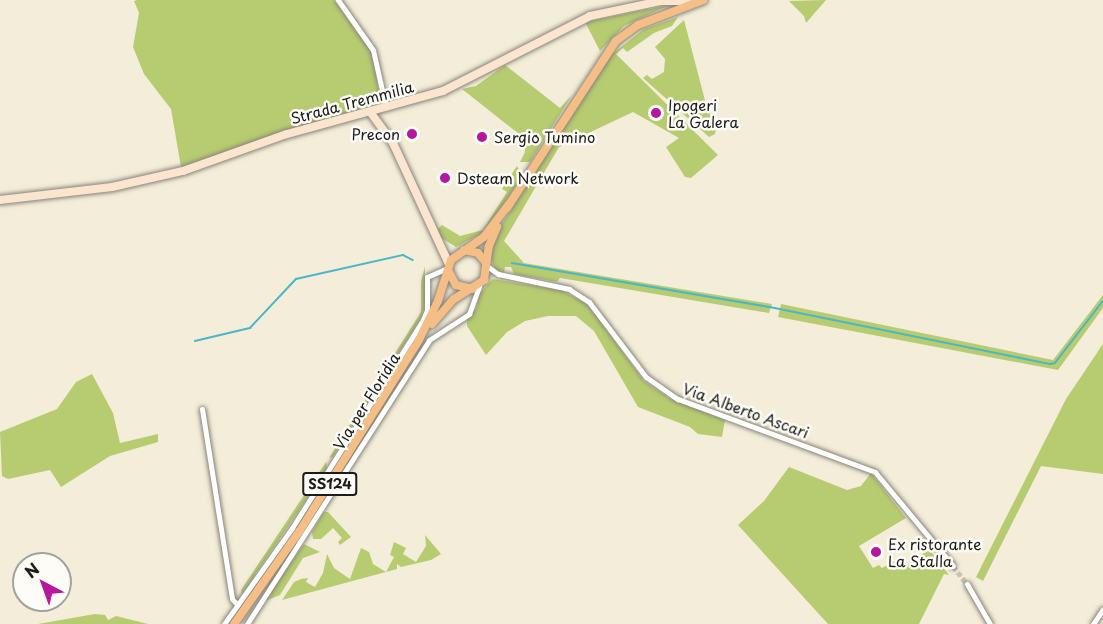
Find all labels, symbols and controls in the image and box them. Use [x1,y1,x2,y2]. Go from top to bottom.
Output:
street label: Strada Tremmilia [288,77,416,127]
place label: Ipogeri La Galera [668,95,741,130]
marker: Ipogeri La Galera [649,106,663,120]
place label: Precon [351,125,400,143]
marker: Precon [405,127,419,141]
place label: Sergio Tumino [494,128,596,146]
marker: Sergio Tumino [475,130,489,144]
place label: Dsteam Network [457,169,579,187]
marker: Dsteam Network [438,171,452,185]
street label: Via per Floridia [329,349,403,453]
street label: Via Alberto Ascari [680,379,812,441]
road number: SS124 [302,473,358,495]
place label: Ex ristorante La Stalla [888,534,981,569]
marker: Ex ristorante La Stalla [869,545,883,559]
north arrow [12,552,72,612]
text: N [19,557,44,583]

